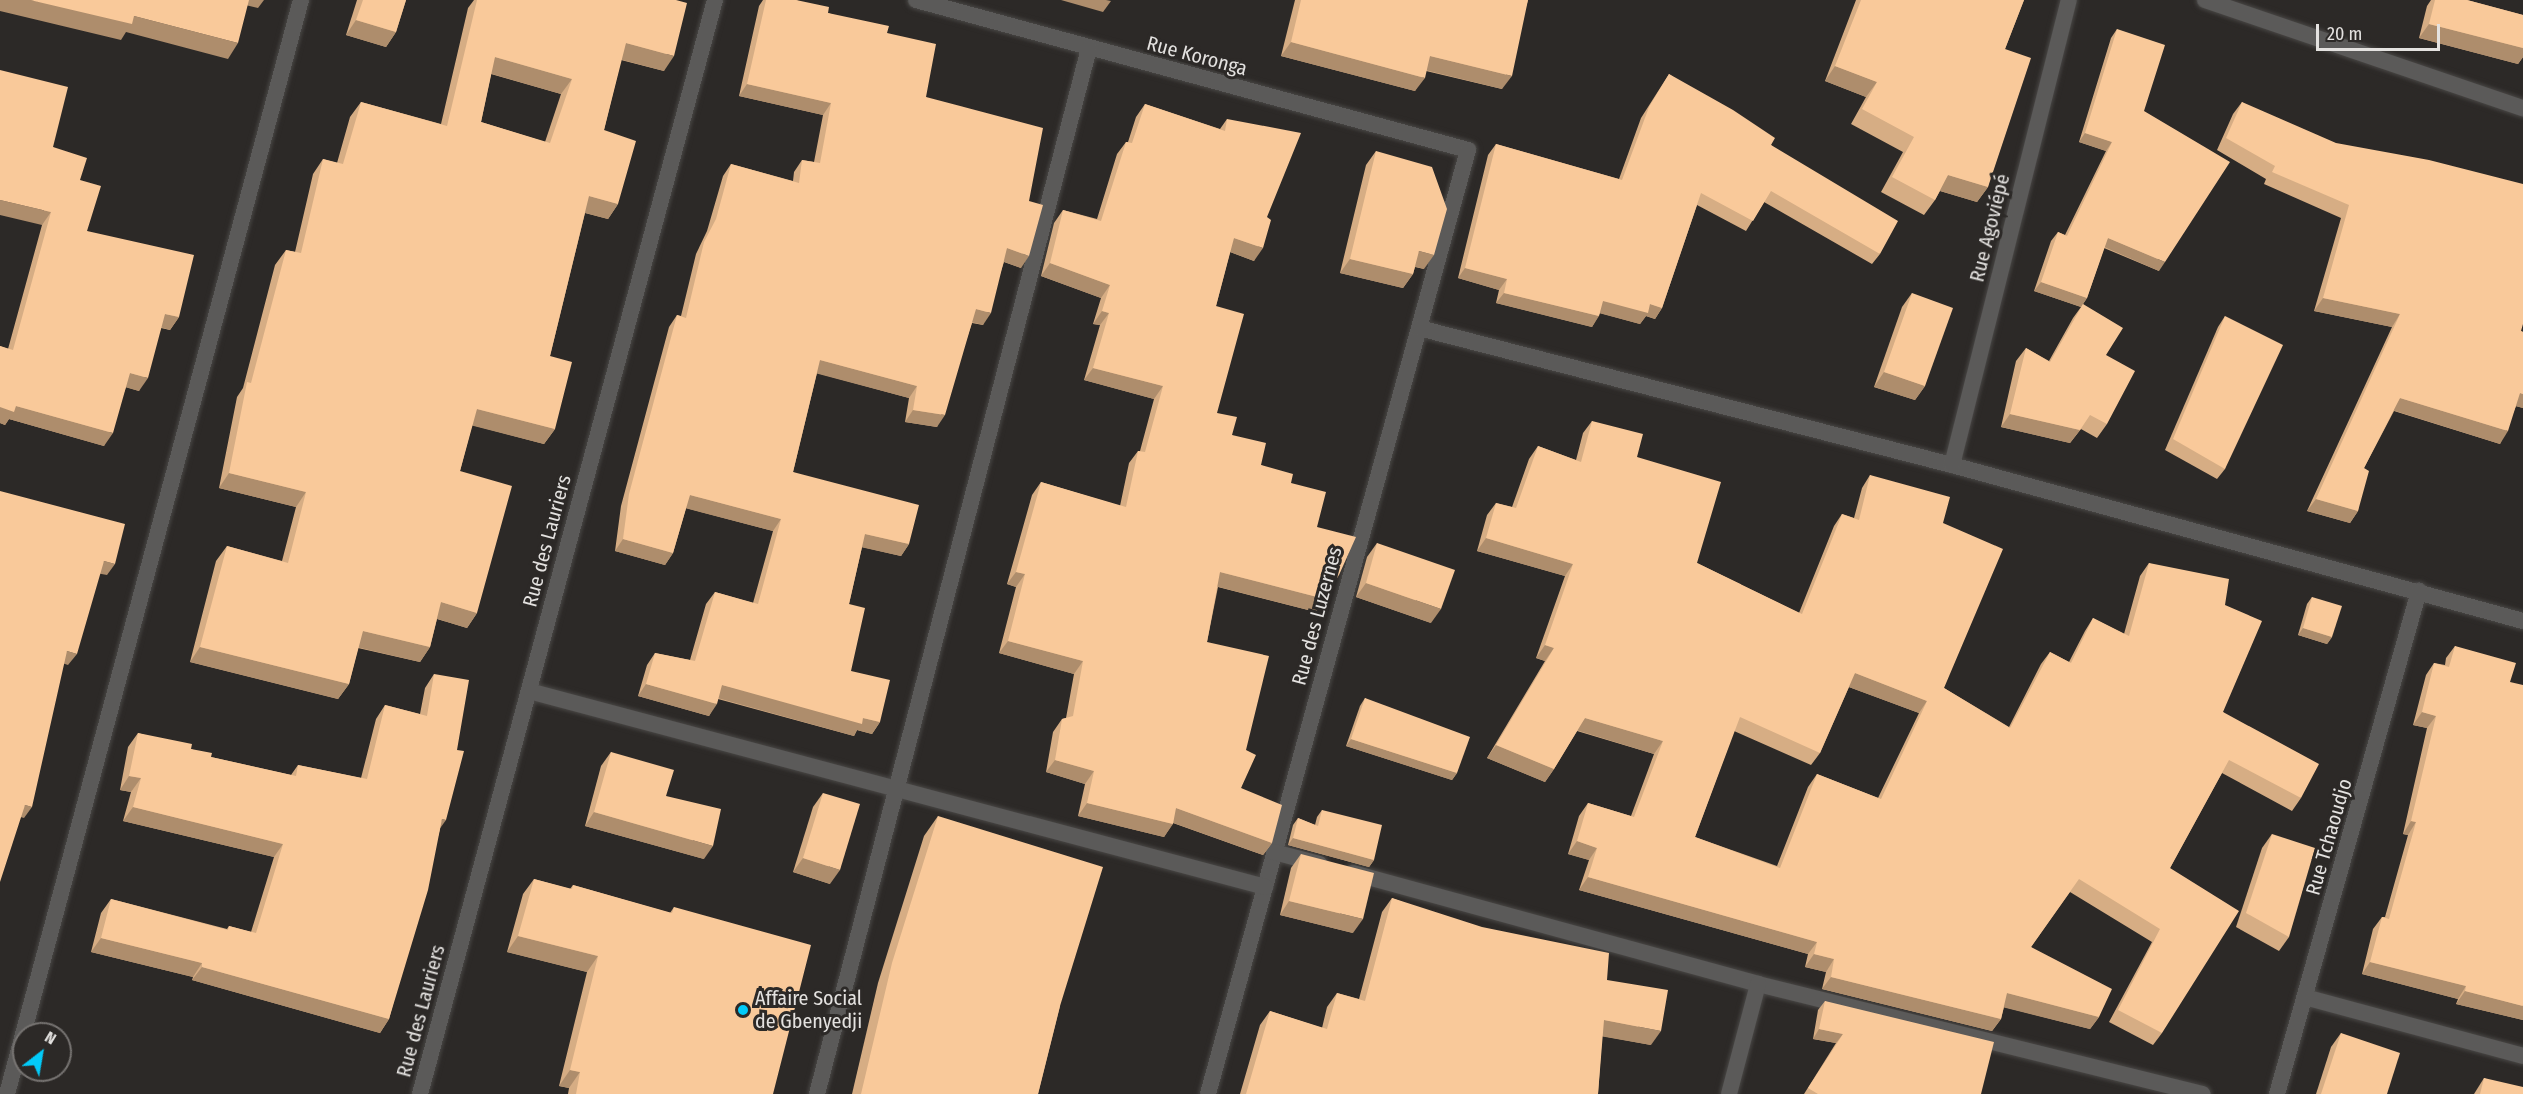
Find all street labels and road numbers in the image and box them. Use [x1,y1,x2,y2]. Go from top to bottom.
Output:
street label: Rue Koronga [1144,31,1250,81]
street label: Rue Agoviépé [1965,172,2015,284]
street label: Rue des Lauriers [518,472,576,610]
street label: Rue des Luzernes [1287,544,1347,688]
street label: Rue Tchaoudjo [2301,776,2357,898]
street label: Rue des Lauriers [392,942,450,1080]

